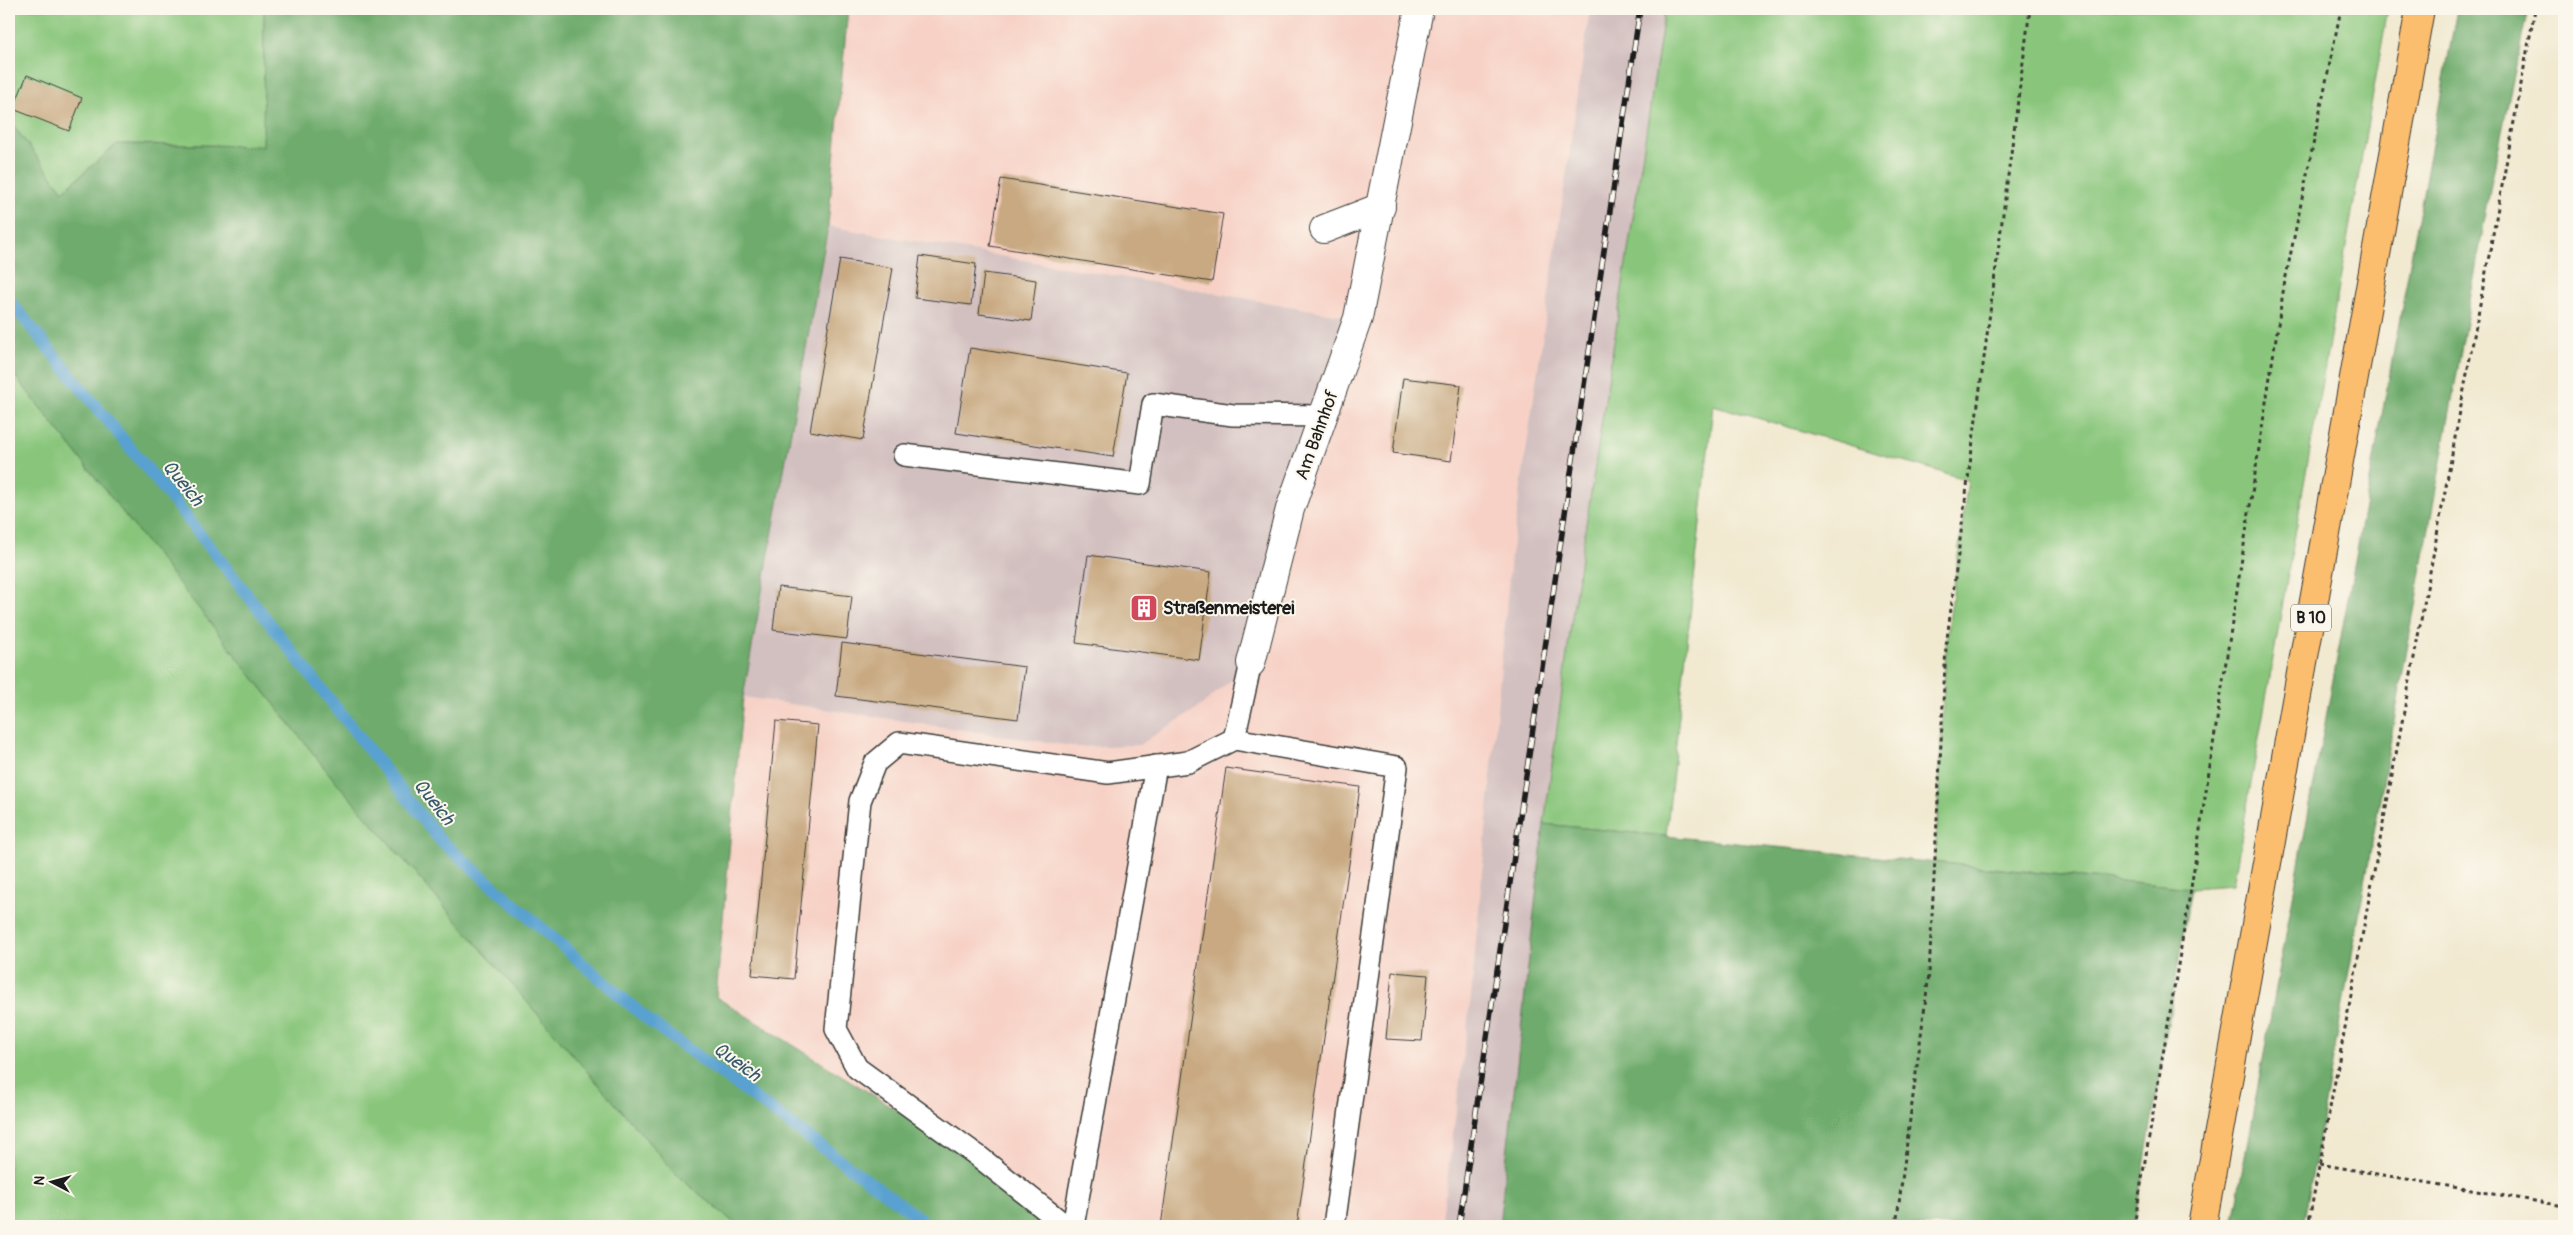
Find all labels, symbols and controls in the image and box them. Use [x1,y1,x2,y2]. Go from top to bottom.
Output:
street label: Am Bahnhof [1290,386,1344,483]
water label: Queich [157,455,210,512]
building icon: Straßenmeisterei [1129,593,1159,623]
place label: Straßenmeisterei [1163,597,1294,620]
road number: B 10 [2291,604,2331,632]
water label: Queich [408,774,460,831]
water label: Queich [709,1037,766,1088]
north arrow [28,1158,78,1208]
text: N [31,1175,49,1186]

